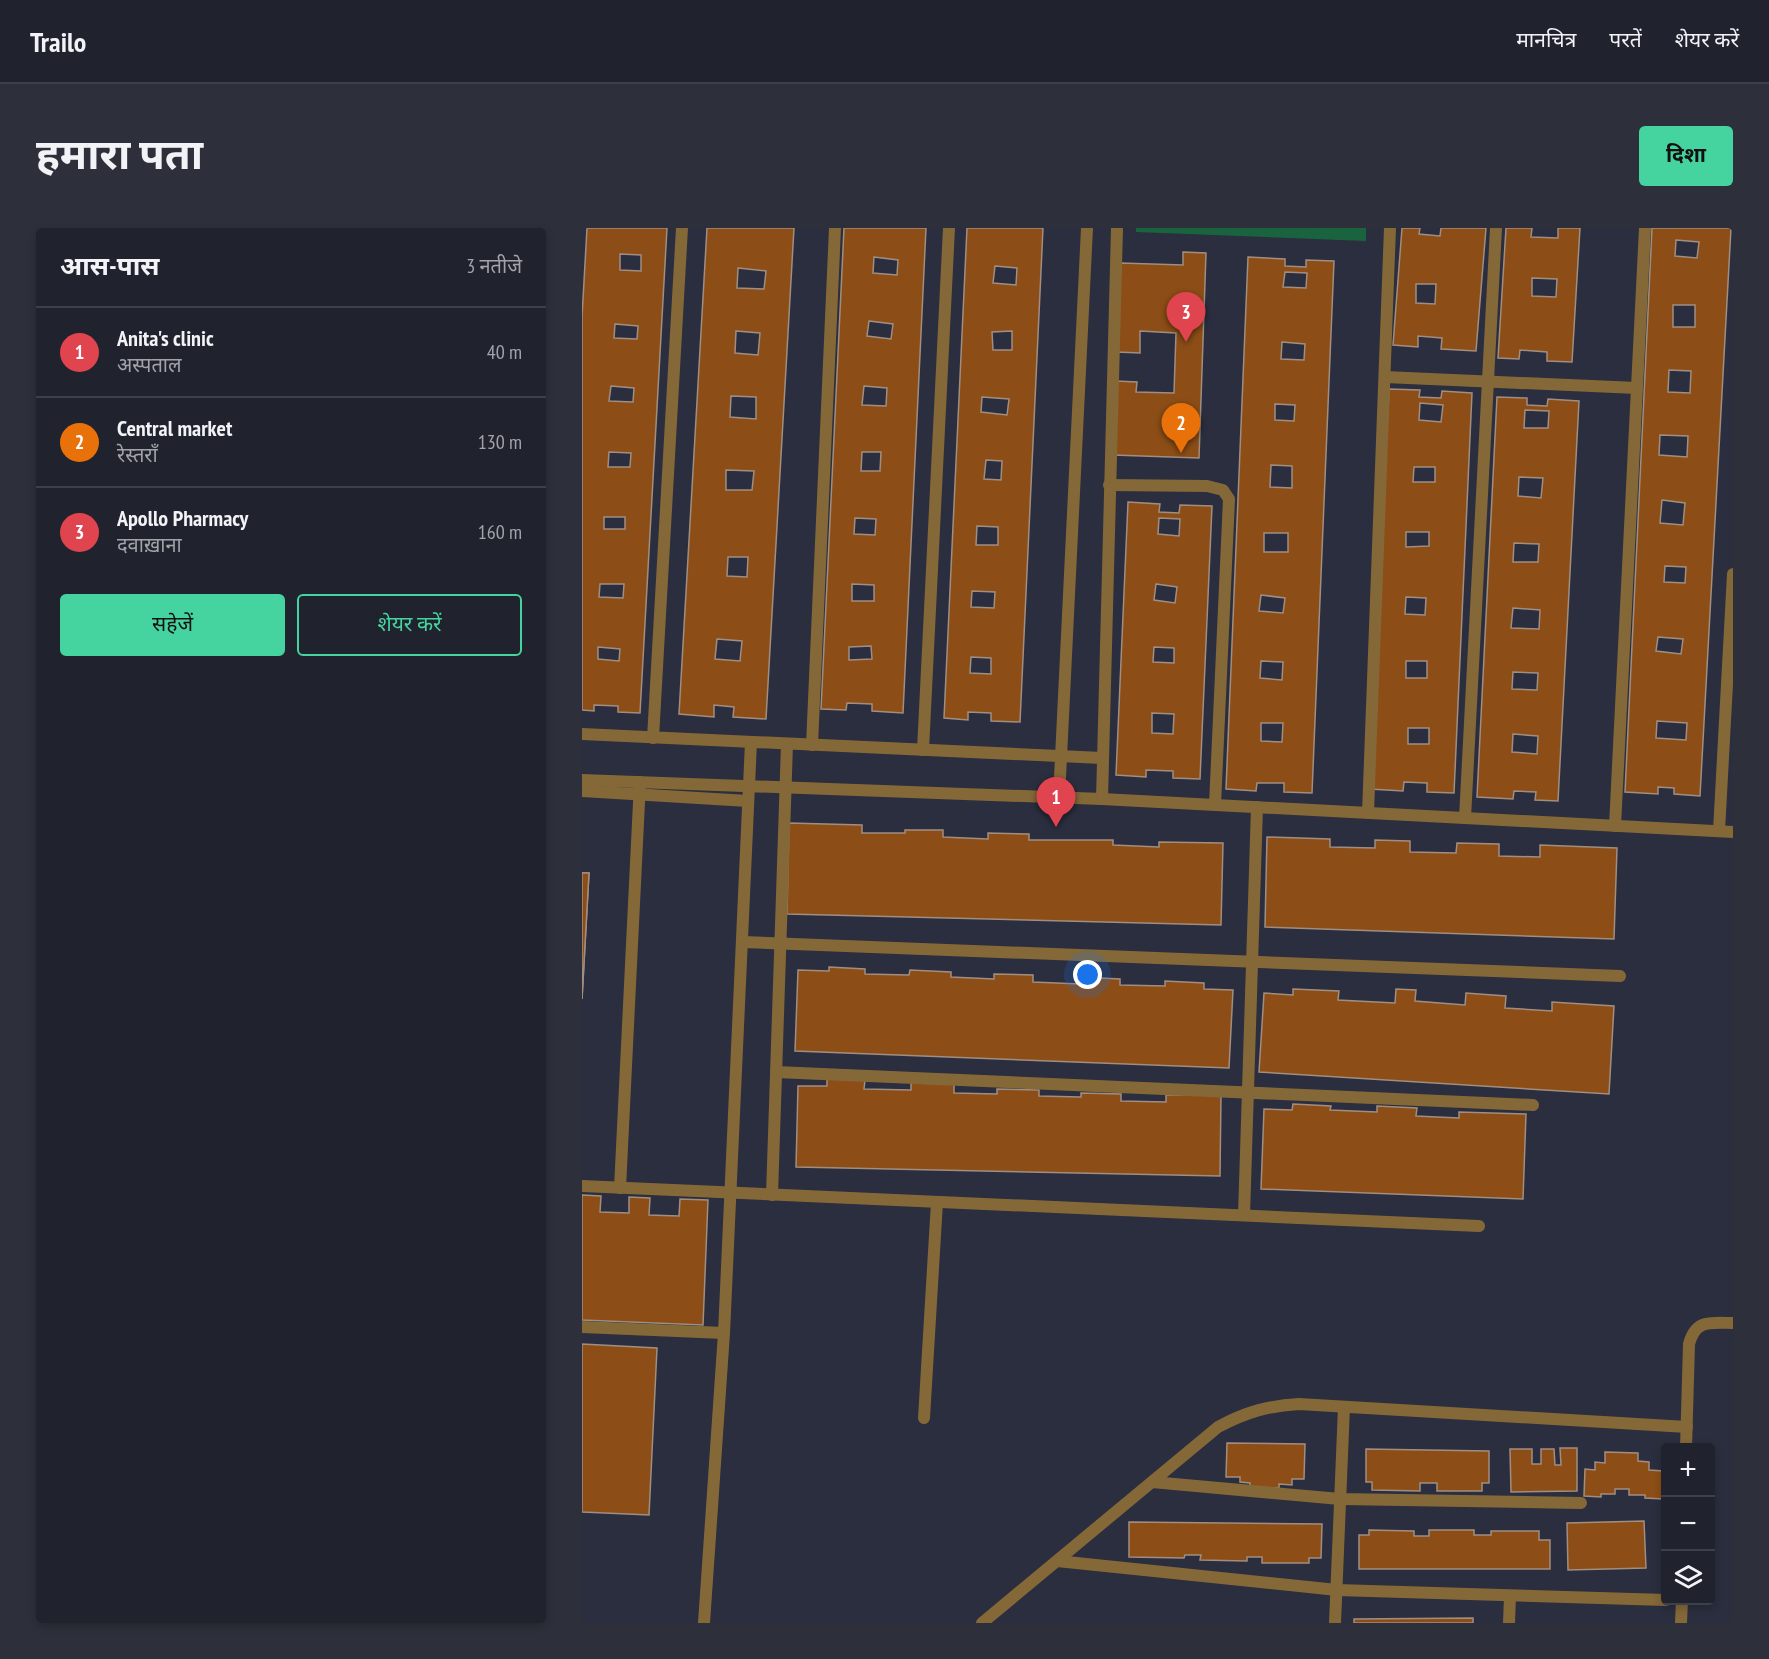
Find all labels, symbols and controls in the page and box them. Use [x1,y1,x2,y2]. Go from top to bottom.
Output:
text: Trailo [30,23,86,60]
text: मानचित्र [1516,26,1576,53]
text: परतें [1609,26,1642,53]
text: शेयर करें [1675,26,1739,53]
text: हमारा पता [36,126,203,181]
button: दिशा [1639,126,1733,186]
text: आस-पास [60,249,160,282]
text: 3 नतीजे [466,253,522,279]
pin: 3 [1166,292,1206,342]
text: Anita's clinic [117,324,214,352]
text: 1 [75,339,84,365]
text: 40 m [487,339,522,365]
text: अस्पताल [117,352,182,378]
pin: 2 [1162,404,1200,453]
text: Central market [117,414,232,442]
text: 2 [75,429,84,455]
text: 130 m [478,429,522,455]
text: रेस्तराँ [117,442,158,468]
text: Apollo Pharmacy [117,504,248,532]
text: 3 [75,519,84,545]
text: 160 m [478,519,522,545]
text: दवाख़ाना [117,532,182,558]
button: सहेजें [60,594,285,656]
button: शेयर करें [297,594,522,656]
pin: 1 [1036,778,1076,827]
your location [1073,960,1102,989]
map controls [1661,1443,1715,1605]
button: + [1661,1443,1715,1497]
button: − [1661,1497,1715,1551]
button: layers [1661,1551,1715,1605]

